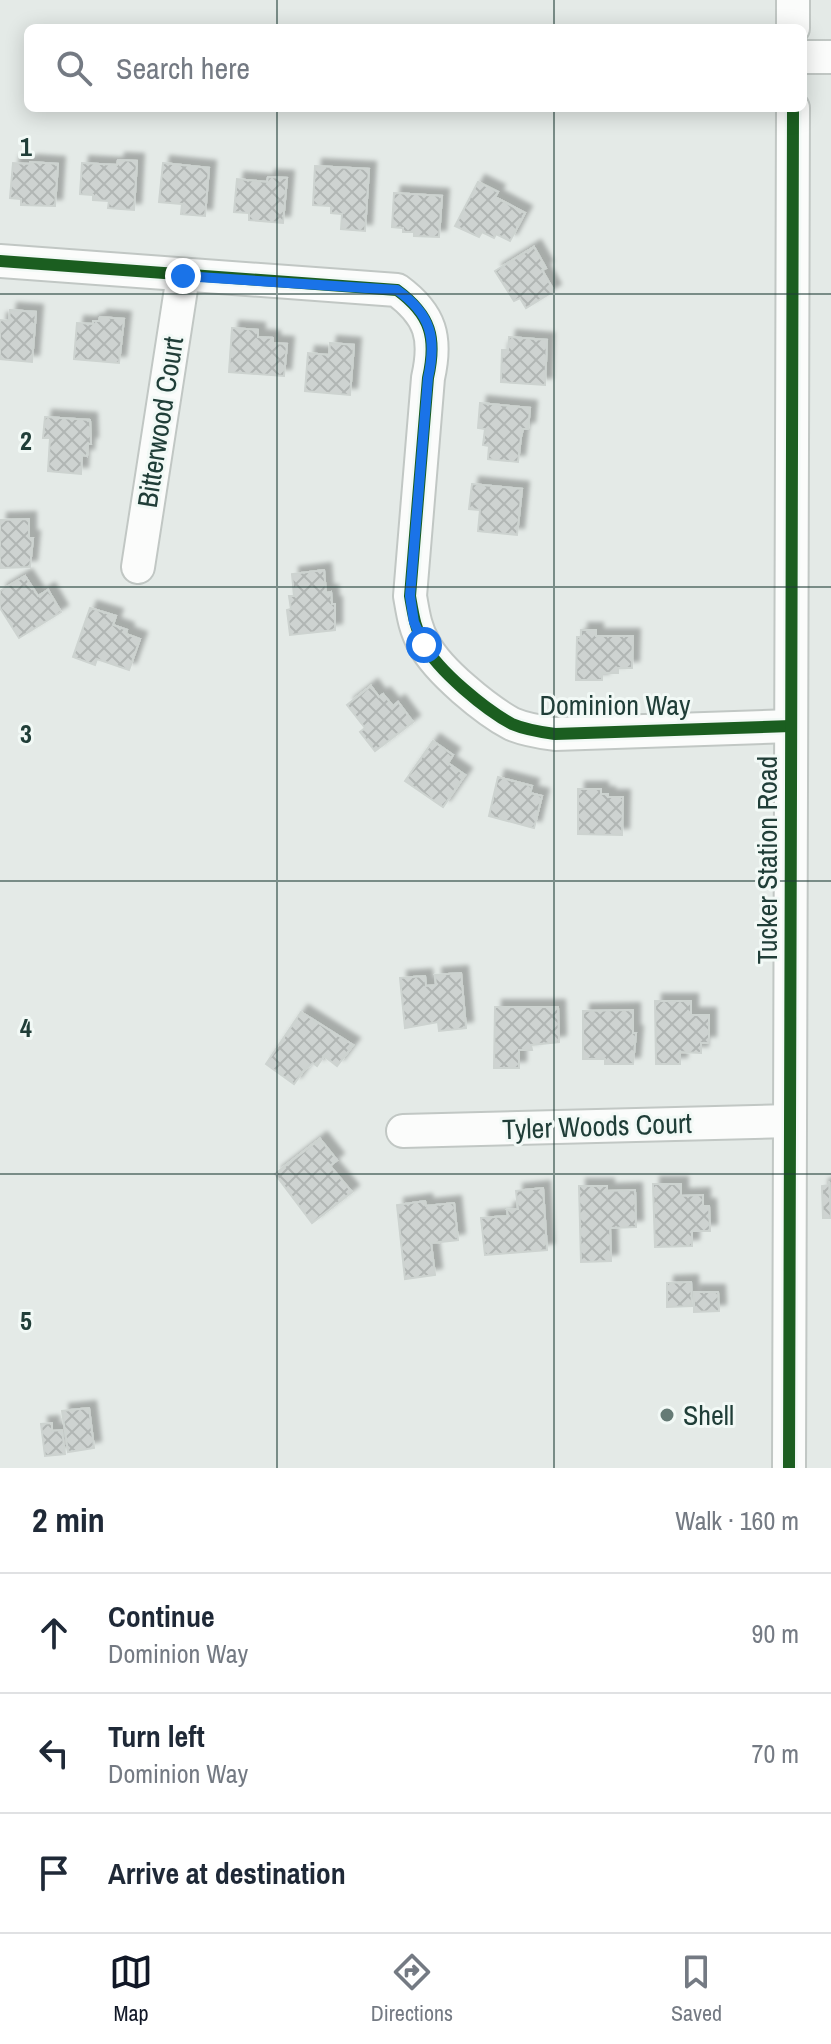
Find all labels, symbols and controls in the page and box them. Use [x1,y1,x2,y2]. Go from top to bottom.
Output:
search box [24,24,807,112]
icon: search [52,46,96,90]
text: Search here [116,48,250,88]
text: 1 [20,129,32,164]
route end [165,258,201,294]
street label: Bitterwood Court [128,334,192,510]
text: 2 [20,423,32,458]
route start [406,627,442,663]
street label: Dominion Way [539,686,691,724]
text: 3 [20,716,32,751]
street label: Tucker Station Road [748,756,786,964]
text: 4 [20,1010,32,1045]
street label: Tyler Woods Court [502,1104,692,1148]
text: 5 [20,1303,32,1338]
place label: Shell [683,1396,734,1434]
marker: Shell [658,1406,676,1424]
text: 2 min [32,1497,105,1543]
text: Walk · 160 m [675,1503,799,1538]
text: Continue [108,1596,215,1636]
icon: ahead [32,1611,76,1655]
text: 90 m [752,1616,799,1651]
text: Dominion Way [108,1636,248,1671]
text: Turn left [108,1716,205,1756]
icon: left [32,1731,76,1775]
text: 70 m [752,1736,799,1771]
text: Dominion Way [108,1756,248,1791]
icon: arrive [32,1851,76,1895]
text: Arrive at destination [108,1853,346,1893]
tab: Map [109,1950,153,2028]
tab: Directions [371,1950,453,2028]
tab: Saved [671,1950,722,2028]

